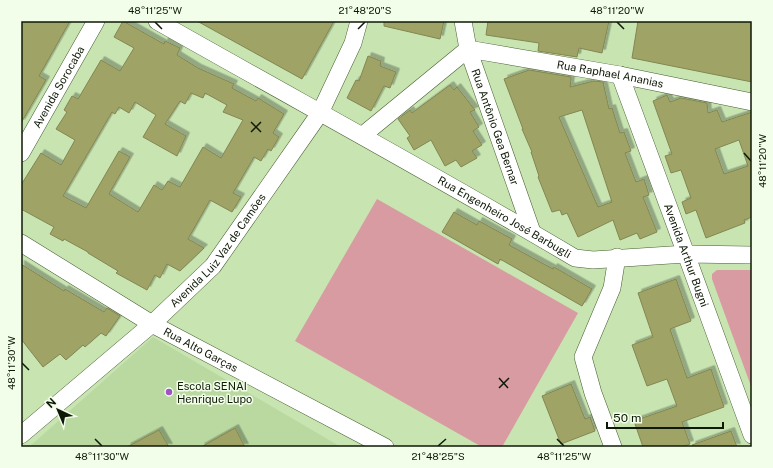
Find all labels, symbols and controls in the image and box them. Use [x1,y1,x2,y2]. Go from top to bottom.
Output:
text: 48°11'25"W [128,4,183,16]
text: 21°48'20"S [339,4,392,16]
text: 48°11'20"W [590,4,644,16]
street label: Avenida Sorocaba [31,44,86,130]
street label: Rua Raphael Ananias [556,58,665,90]
street label: Rua Antônio Gea Bernar [469,67,521,187]
text: 48°11'20"W [756,134,768,188]
street label: Rua Engenheiro José Barbugli [436,174,573,260]
street label: Avenida Luiz Vaz de Camões [168,191,268,310]
street label: Avenida Arthur Bugni [662,202,711,308]
street label: Rua Alto Garças [161,325,240,374]
text: 48°11'30"W [5,335,17,390]
place label: Escola SENAI Henrique Lupo [177,380,252,405]
marker: Escola SENAI Henrique Lupo [164,387,174,397]
north arrow [38,390,78,430]
text: N [44,396,58,410]
scale bar [607,404,723,430]
text: 50 m [613,411,641,425]
text: 48°11'30"W [75,450,130,462]
text: 21°48'25"S [411,450,465,462]
text: 48°11'25"W [537,450,592,462]

